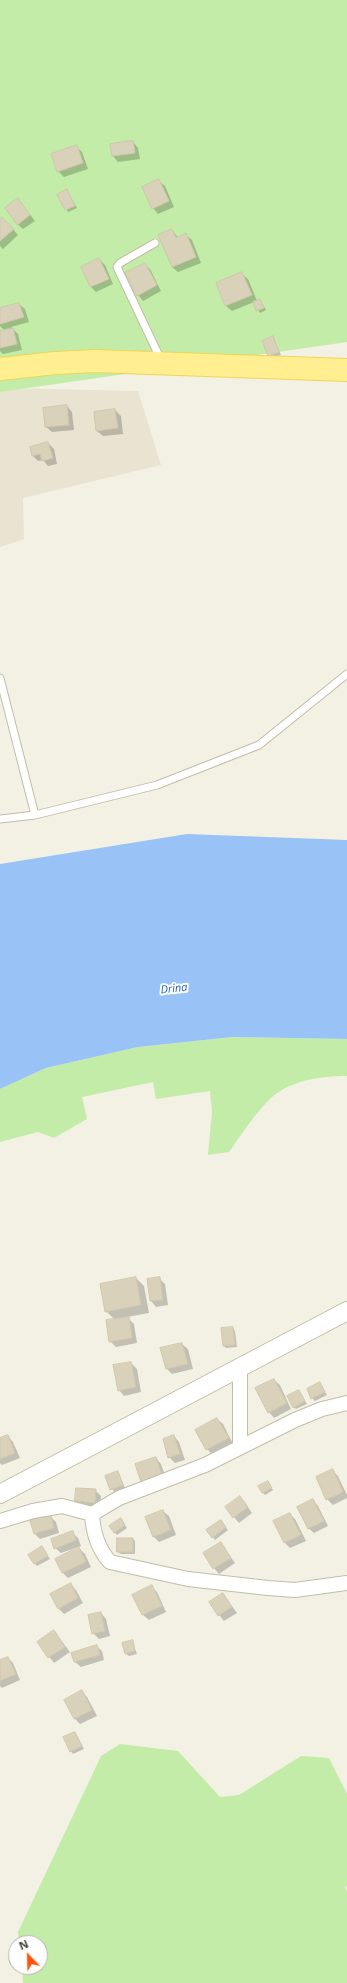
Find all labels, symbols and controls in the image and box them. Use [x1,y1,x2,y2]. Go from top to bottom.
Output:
water label: Drina [160,981,188,997]
north arrow [8,1935,48,1975]
text: N [16,1936,31,1953]

